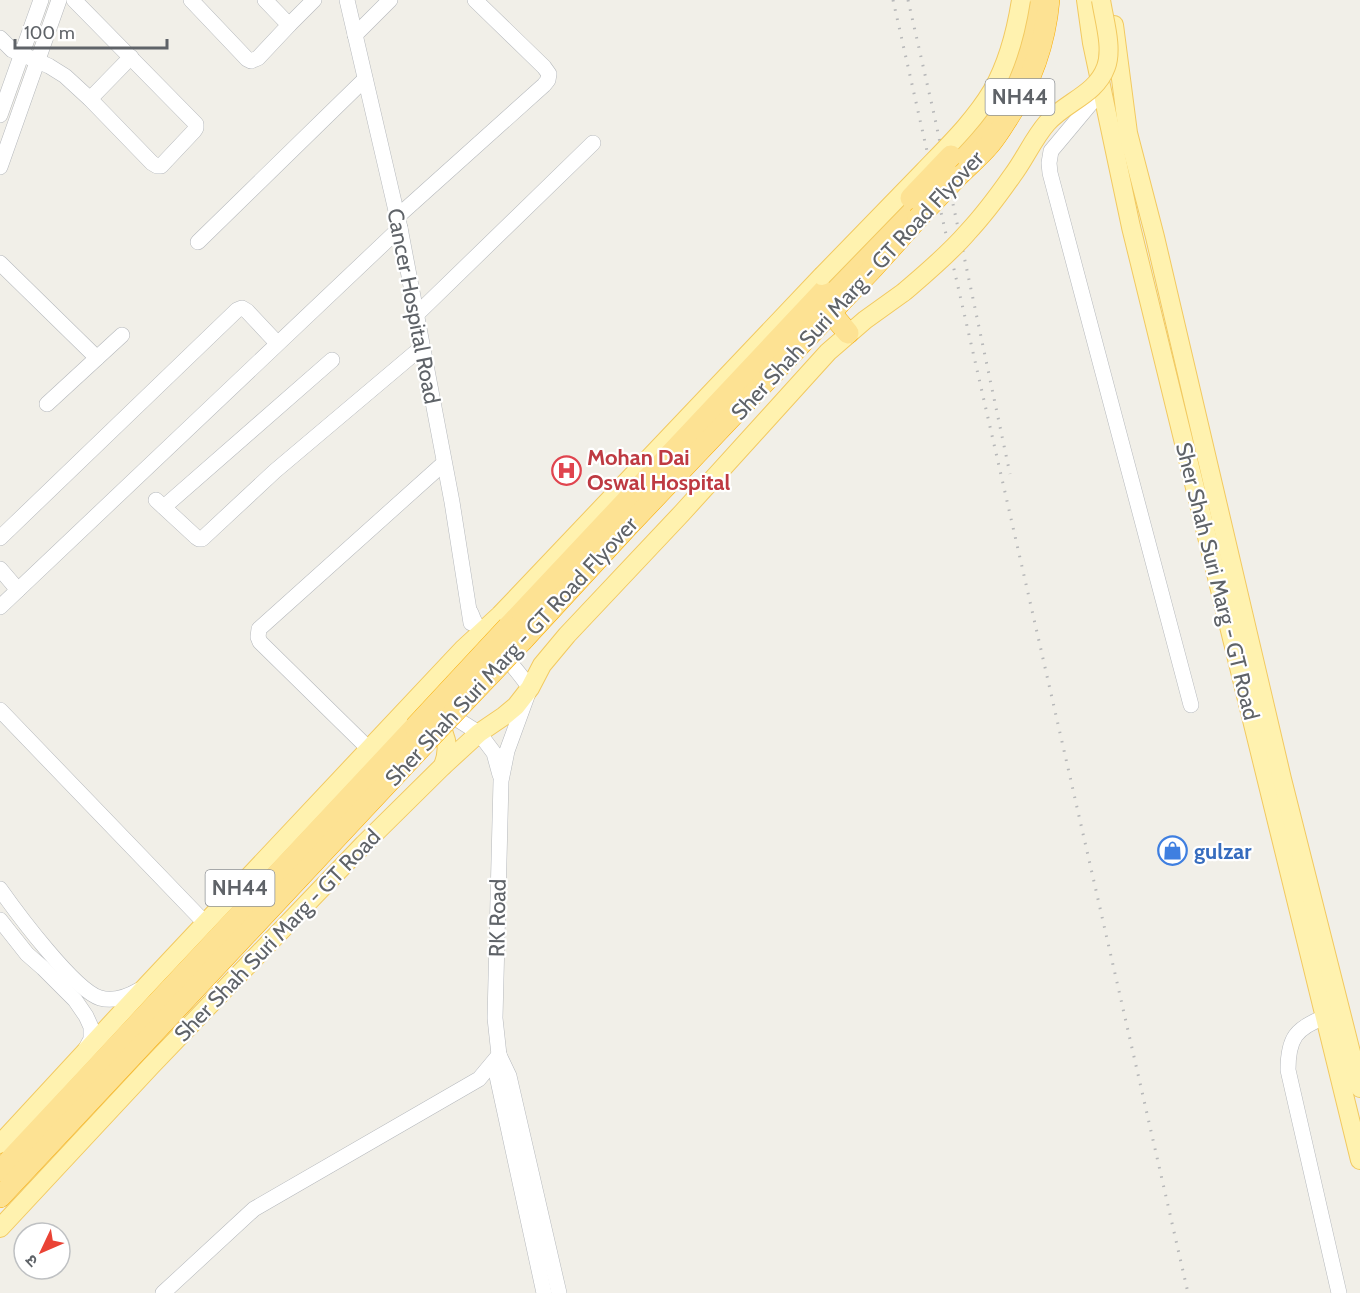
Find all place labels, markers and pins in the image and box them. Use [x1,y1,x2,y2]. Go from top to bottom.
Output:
place label: Mohan Dai Oswal Hospital [587,444,730,496]
hospital icon: Mohan Dai Oswal Hospital [550,454,582,486]
shop icon: gulzar [1157,835,1189,867]
place label: gulzar [1194,838,1252,865]

